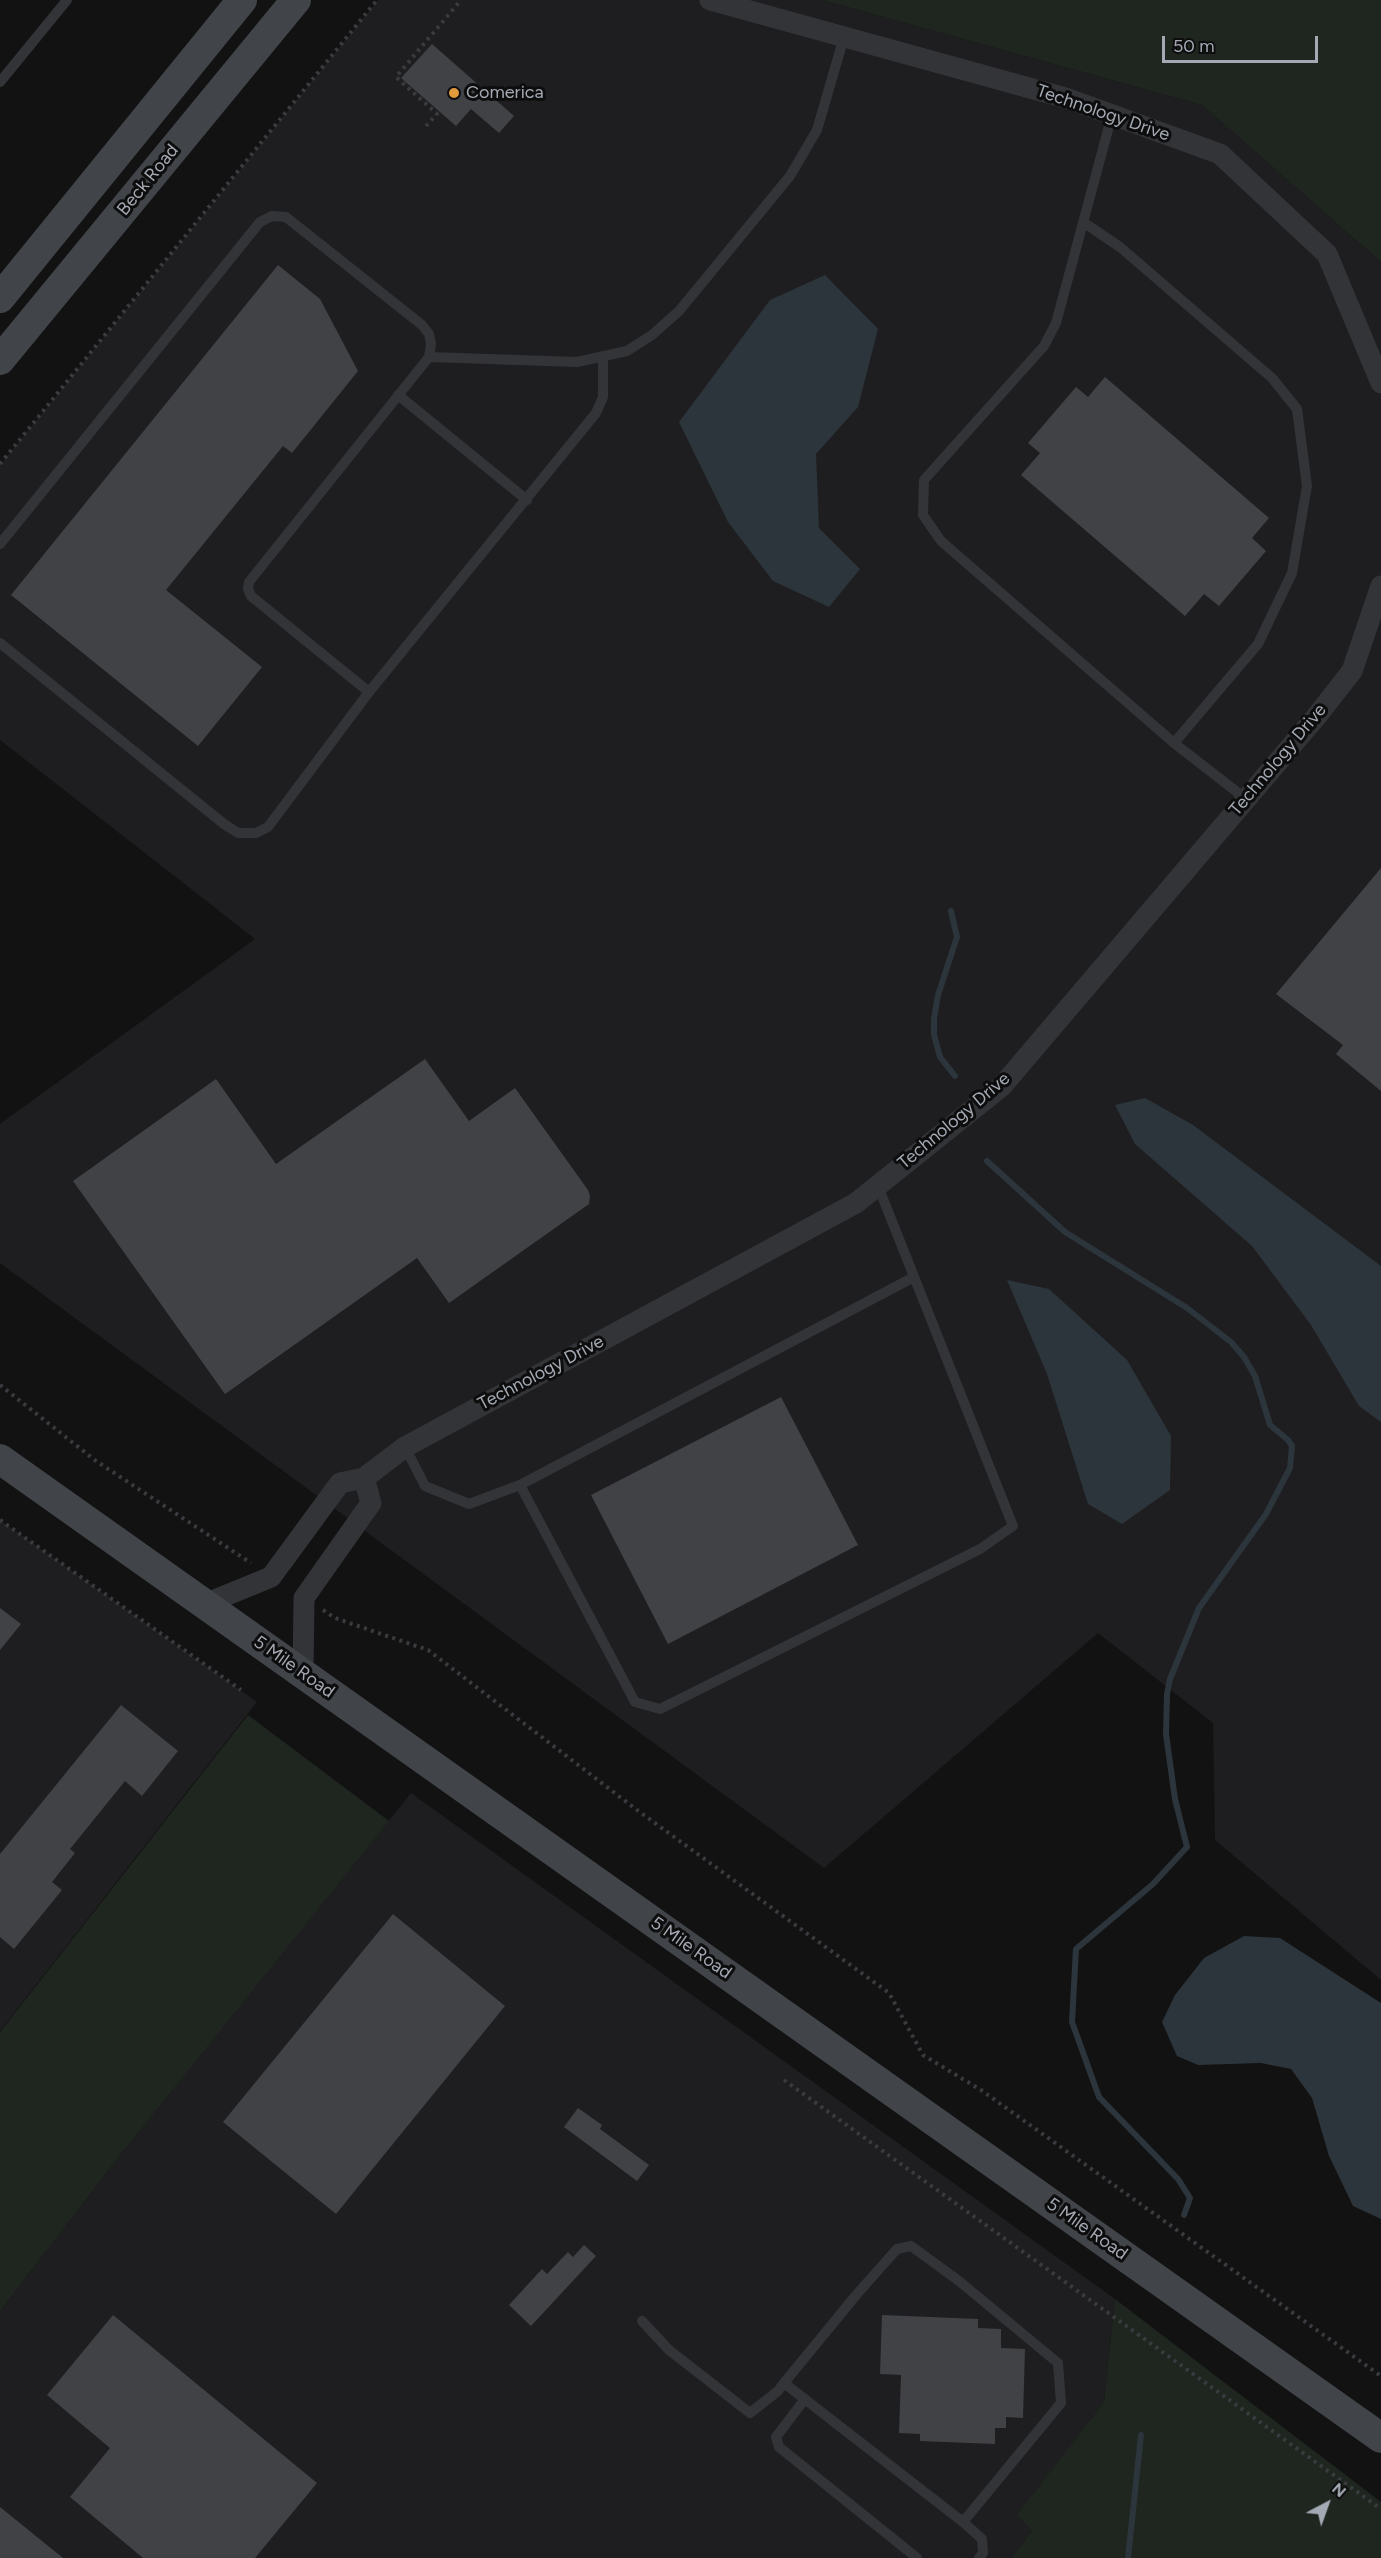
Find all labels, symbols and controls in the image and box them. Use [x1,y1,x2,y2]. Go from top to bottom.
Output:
scale bar [1165,24,1321,62]
text: 50 m [1173,35,1215,57]
street label: Technology Drive [1034,80,1172,146]
place label: Comerica [466,82,544,104]
marker: Comerica [447,86,461,100]
street label: Beck Road [113,140,183,220]
street label: Technology Drive [1225,700,1331,820]
street label: Technology Drive [894,1068,1014,1174]
street label: Technology Drive [474,1331,608,1415]
street label: 5 Mile Road [249,1631,339,1703]
street label: 5 Mile Road [646,1912,736,1984]
street label: 5 Mile Road [1042,2193,1132,2265]
north arrow [1297,2474,1357,2534]
text: N [1328,2479,1350,2501]

